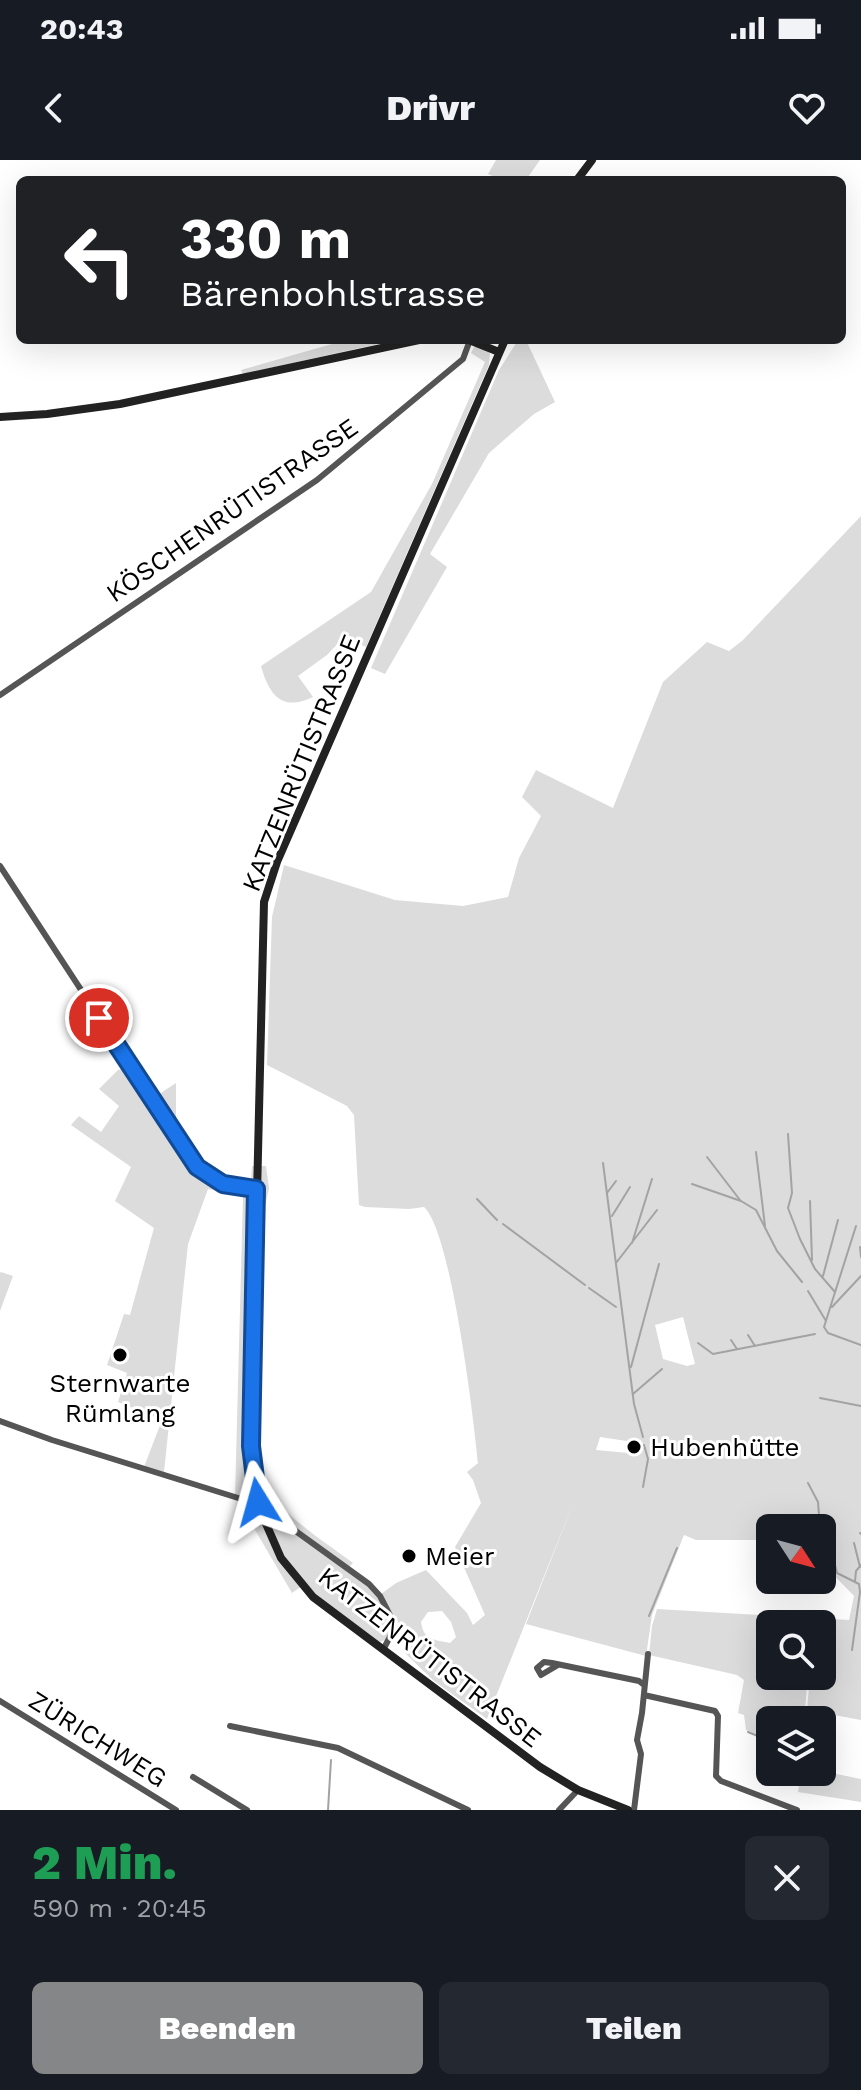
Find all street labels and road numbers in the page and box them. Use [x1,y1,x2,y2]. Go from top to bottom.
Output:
street label: KÖSCHENRÜTISTRASSE [101,412,363,608]
street label: KATZENRÜTISTRASSE [236,630,366,896]
street label: KATZENRÜTISTRASSE [313,1561,547,1753]
street label: ZÜRICHWEG [24,1685,172,1793]

